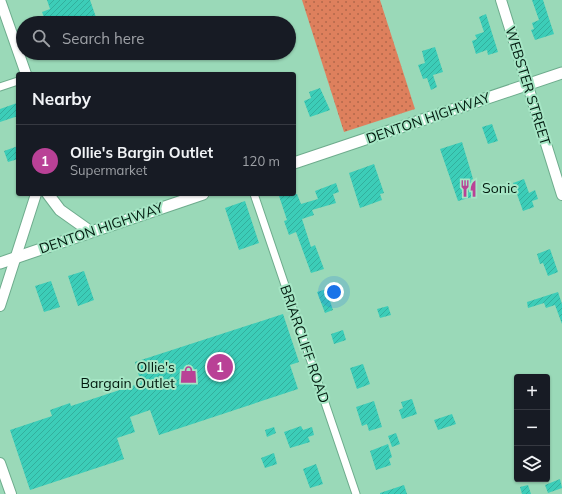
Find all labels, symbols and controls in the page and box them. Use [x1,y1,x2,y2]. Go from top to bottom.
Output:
search box [16,16,296,60]
street label: WEBSTER STREET [501,24,555,148]
icon: search [30,27,52,49]
text: Search here [62,29,144,48]
text: Nearby [32,88,91,109]
street label: DENTON HIGHWAY [364,88,493,148]
text: Ollie's Bargin Outlet [70,143,213,162]
text: 1 [41,153,49,169]
text: 120 m [242,153,280,169]
text: Supermarket [70,162,147,178]
restaurant icon: Sonic [459,178,479,198]
place label: Sonic [482,179,517,197]
street label: DENTON HIGHWAY [37,198,166,258]
street label: BRIARCLIFF ROAD [276,282,334,406]
your location [324,282,344,302]
pin: 1 [207,352,233,382]
place label: Ollie's Bargain Outlet [80,358,175,392]
shop icon: Ollie's Bargain Outlet [178,365,198,385]
map controls [514,374,550,482]
button: + [514,374,550,410]
button: − [514,410,550,446]
button: layers [514,446,550,482]

